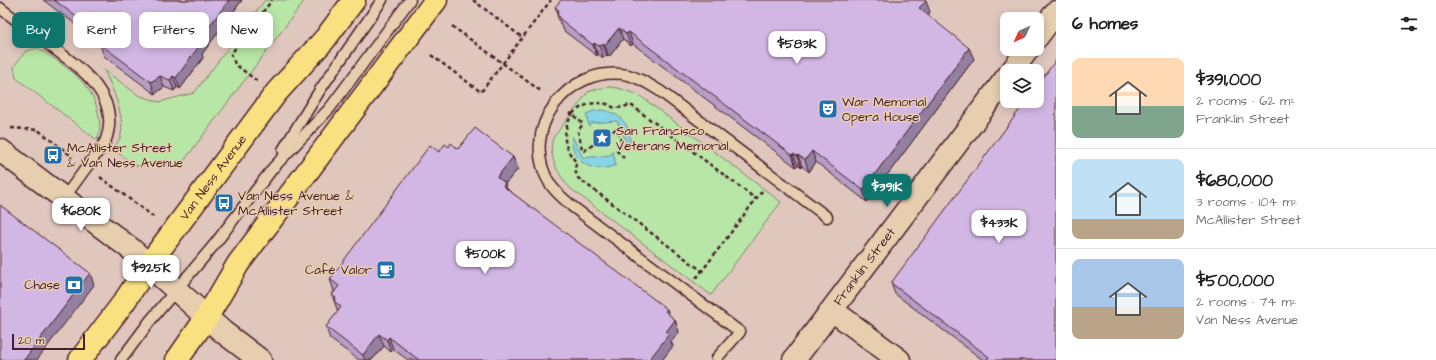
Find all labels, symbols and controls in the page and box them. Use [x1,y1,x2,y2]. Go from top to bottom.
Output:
chip: Buy [12,12,65,48]
chip: Rent [73,12,131,48]
chip: Filters [139,12,209,48]
chip: New [217,12,273,48]
north arrow [1000,12,1044,56]
map controls [1000,12,1044,108]
text: 6 homes [1072,12,1138,36]
icon: filters [1398,13,1420,35]
pin: $583K [769,31,825,65]
text: $583K [777,35,817,53]
button: layers [1000,64,1044,108]
text: $391,000 [1196,68,1261,92]
icon: home [1104,74,1152,122]
text: 2 rooms · 62 m² [1196,92,1295,110]
place label: War Memorial Opera House [842,93,926,126]
theatre icon: War Memorial Opera House [817,98,839,120]
text: Franklin Street [1196,110,1289,128]
place label: San Francisco Veterans Memorial [616,122,729,155]
place icon: San Francisco Veterans Memorial [591,127,613,149]
street label: Van Ness Avenue [176,131,251,224]
place label: McAllister Street & Van Ness Avenue [67,139,183,172]
bus stop icon: McAllister Street & Van Ness Avenue [42,144,64,166]
text: $680,000 [1196,169,1273,193]
pin: $391K [859,174,915,208]
icon: home [1104,175,1152,223]
text: $391K [872,178,902,196]
place label: Van Ness Avenue & McAllister Street [238,187,354,220]
bus stop icon: Van Ness Avenue & McAllister Street [213,192,235,214]
text: 3 rooms · 104 m² [1196,193,1297,211]
pin: $680K [53,198,109,232]
text: $680K [61,202,101,220]
pin: $433K [971,210,1027,244]
text: McAllister Street [1196,211,1301,229]
text: $433K [980,214,1018,232]
street label: Franklin Street [829,223,900,309]
pin: $500K [457,241,513,275]
text: $500K [465,245,505,263]
pin: $925K [123,255,179,289]
text: $925K [131,259,171,277]
cafe icon: Café Valor [375,259,397,281]
place label: Café Valor [305,261,372,279]
text: $500,000 [1196,269,1274,293]
bank icon: Chase [63,274,85,296]
icon: home [1104,275,1152,323]
place label: Chase [24,276,60,294]
text: 2 rooms · 74 m² [1196,293,1296,311]
text: Van Ness Avenue [1196,311,1298,329]
scale bar [12,332,85,351]
text: 20 m [18,333,44,348]

